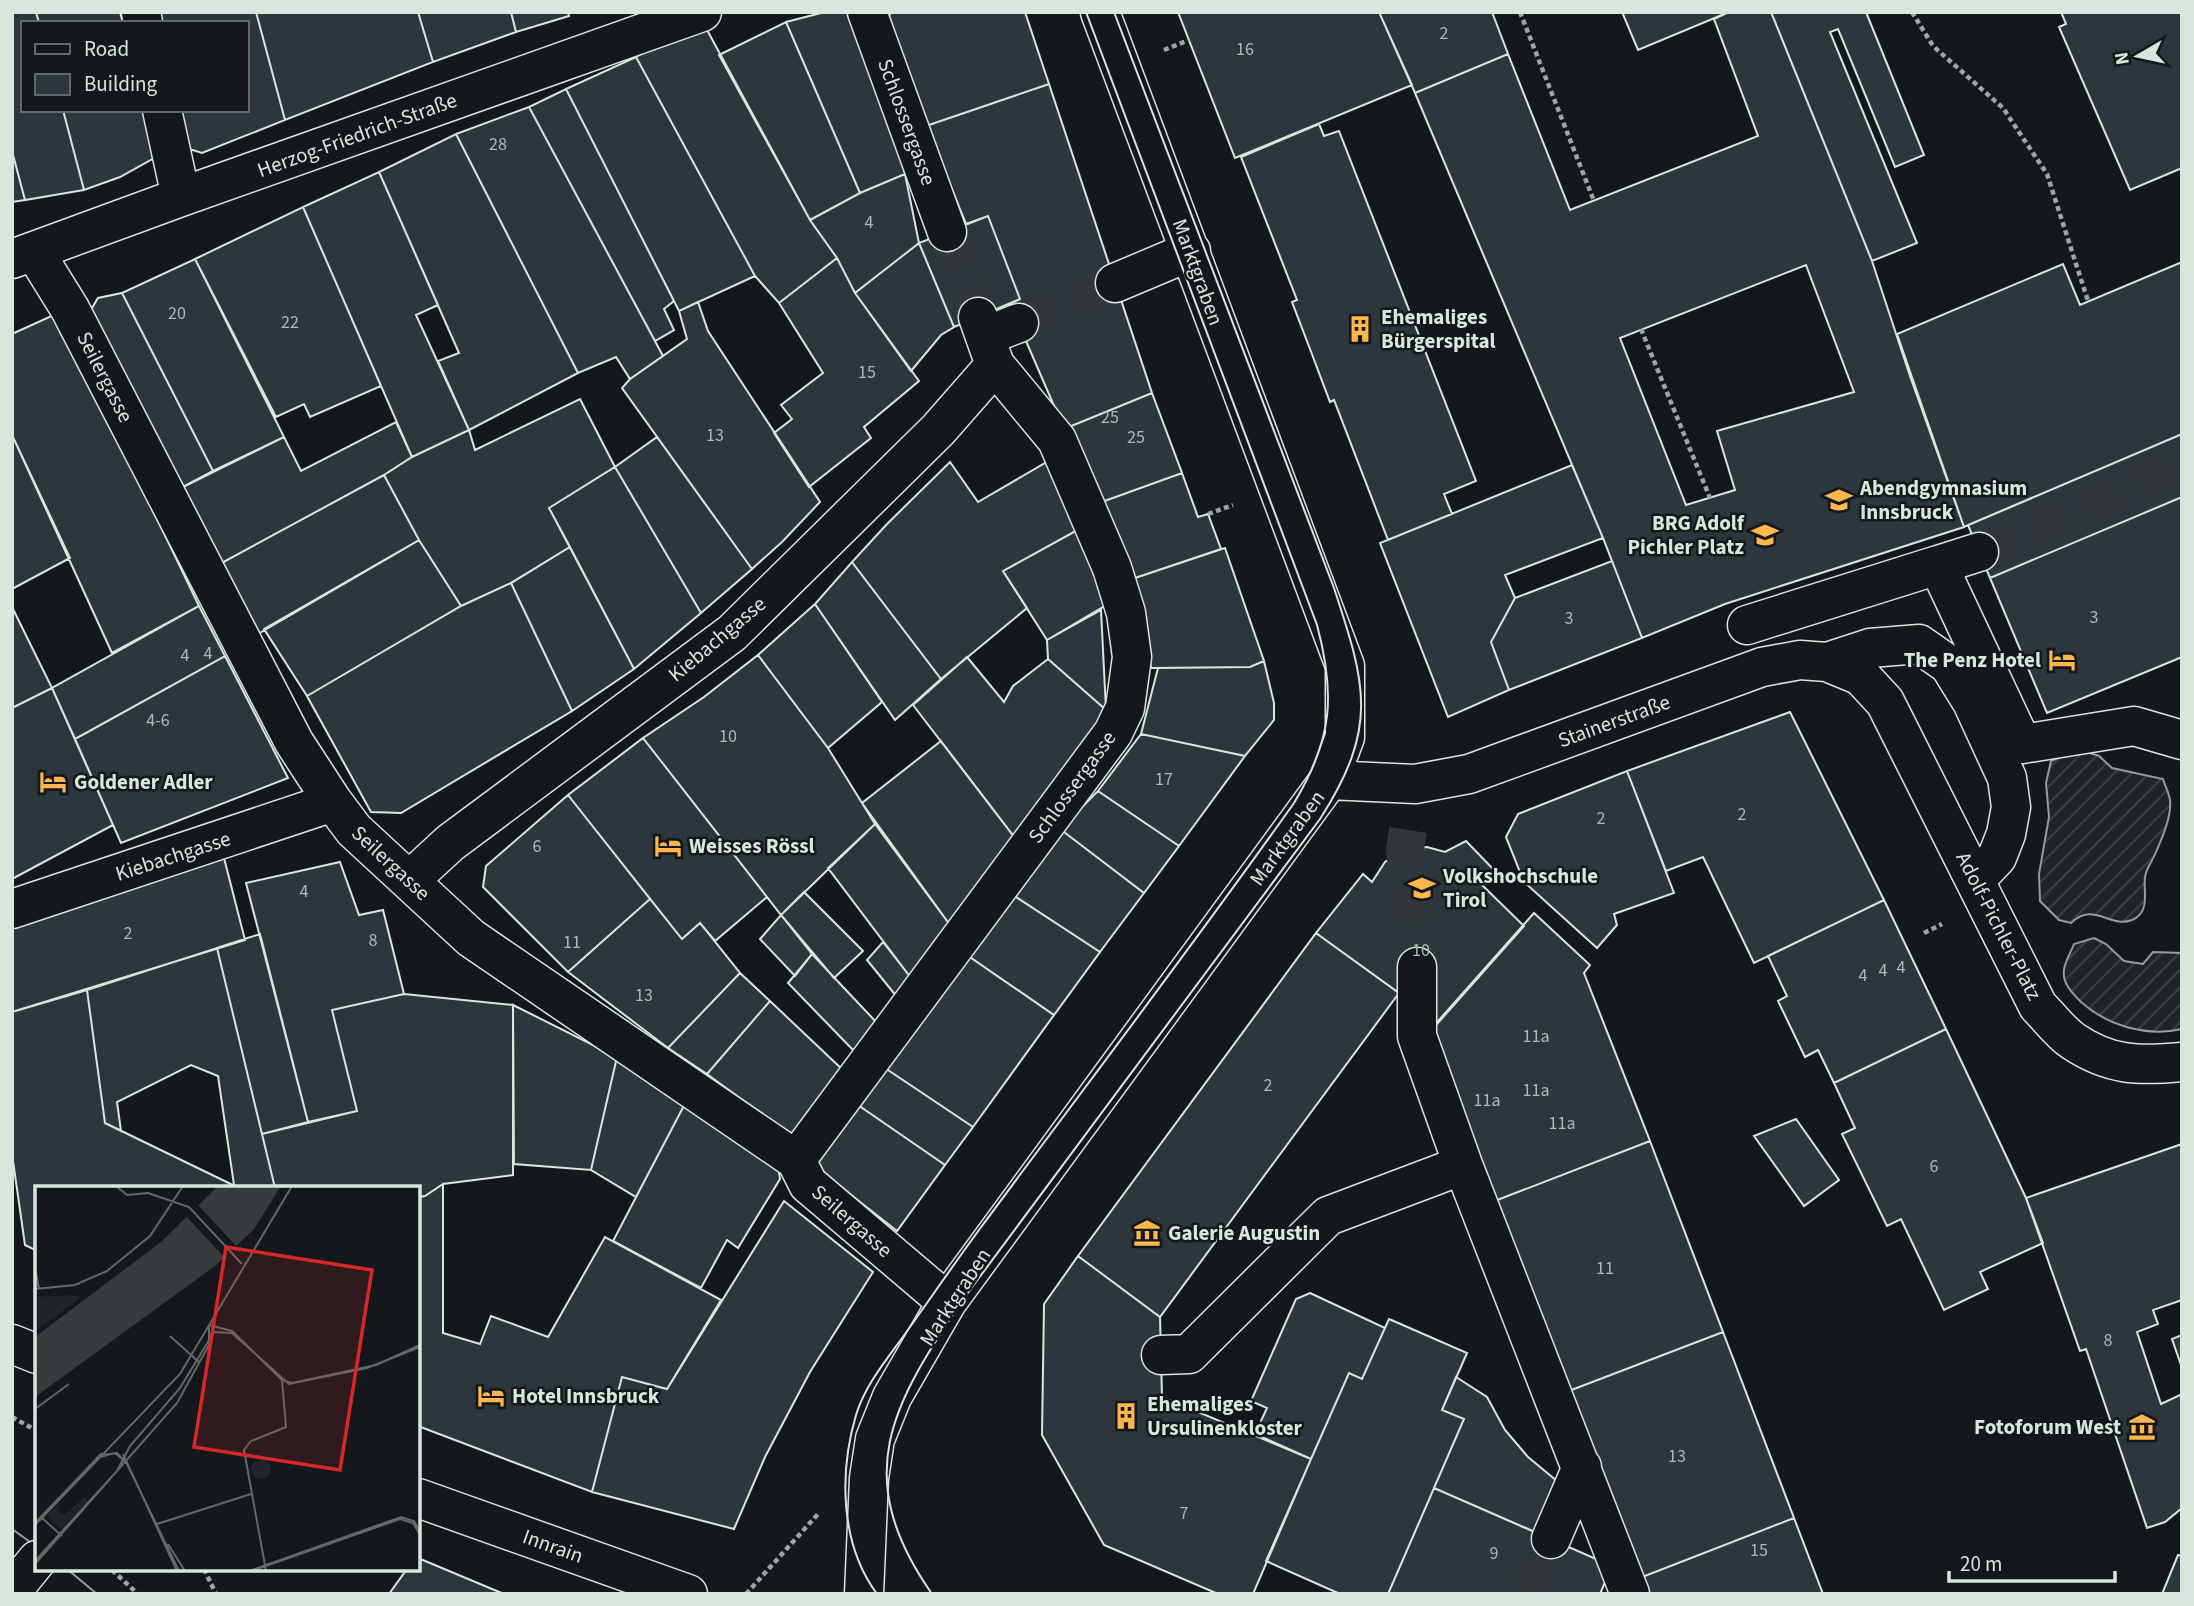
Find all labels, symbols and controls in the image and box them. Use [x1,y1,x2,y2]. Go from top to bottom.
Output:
legend [21,21,248,112]
house number: 2 [1440,21,1449,46]
north arrow [2103,21,2173,91]
text: Road [84,34,129,64]
house number: 16 [1236,37,1254,62]
text: N [2108,50,2137,67]
street label: Schlossergasse [870,54,944,190]
text: Building [84,69,158,99]
street label: Herzog-Friedrich-Straße [253,85,461,185]
house number: 28 [489,132,507,157]
house number: 4 [865,210,874,235]
street label: Marktgraben [1165,215,1231,329]
house number: 20 [168,301,186,326]
place label: Ehemaliges Bürgerspital [1381,302,1496,356]
house number: 22 [281,310,299,335]
building icon: Ehemaliges Bürgerspital [1345,314,1375,344]
street label: Seilergasse [69,326,141,428]
house number: 15 [858,360,876,385]
house number: 25 [1101,405,1119,430]
house number: 13 [706,423,724,448]
house number: 25 [1127,425,1145,450]
place label: Abendgymnasium Innsbruck [1859,473,2027,527]
school or university icon: Abendgymnasium Innsbruck [1824,485,1854,515]
place label: BRG Adolf Pichler Platz [1628,508,1745,562]
school or university icon: BRG Adolf Pichler Platz [1750,520,1780,550]
street label: Kiebachgasse [662,589,772,689]
house number: 3 [2090,605,2099,630]
house number: 3 [1565,606,1574,631]
house number: 4 [204,641,213,666]
house number: 4 [181,643,190,668]
place label: The Penz Hotel [1904,645,2041,675]
hotel icon: The Penz Hotel [2047,645,2077,675]
street label: Stainerstraße [1554,687,1674,755]
house number: 4-6 [146,708,170,733]
house number: 10 [719,724,737,749]
street label: Schlossergasse [1021,724,1123,850]
hotel icon: Goldener Adler [38,767,68,797]
place label: Goldener Adler [74,767,213,797]
house number: 17 [1155,767,1173,792]
street label: Marktgraben [1242,784,1332,892]
house number: 2 [1738,802,1747,827]
house number: 2 [1597,806,1606,831]
street label: Seilergasse [345,818,437,908]
street label: Kiebachgasse [112,823,234,889]
hotel icon: Weisses Rössl [653,831,683,861]
place label: Weisses Rössl [689,831,815,861]
house number: 6 [533,834,542,859]
street label: Adolf-Pichler-Platz [1949,847,2049,1005]
place label: Volkshochschule Tirol [1442,861,1598,915]
school or university icon: Volkshochschule Tirol [1407,873,1437,903]
house number: 4 [300,879,309,904]
house number: 2 [124,921,133,946]
house number: 8 [369,928,378,953]
house number: 11 [563,930,581,955]
house number: 10 [1412,938,1430,963]
house number: 4 [1897,955,1906,980]
house number: 4 [1879,958,1888,983]
house number: 4 [1859,963,1868,988]
house number: 13 [635,983,653,1008]
house number: 11a [1523,1024,1549,1049]
house number: 2 [1264,1073,1273,1098]
house number: 11a [1523,1078,1549,1103]
house number: 11a [1474,1088,1500,1113]
house number: 11a [1549,1111,1575,1136]
house number: 6 [1930,1154,1939,1179]
street label: Seilergasse [805,1177,899,1265]
inset map [35,1186,420,1571]
museum icon: Galerie Augustin [1132,1218,1162,1248]
place label: Galerie Augustin [1168,1218,1320,1248]
street label: Marktgraben [912,1242,998,1352]
house number: 11 [1596,1256,1614,1281]
house number: 8 [2104,1328,2113,1353]
hotel icon: Hotel Innsbruck [476,1381,506,1411]
place label: Hotel Innsbruck [512,1381,660,1411]
place label: Ehemaliges Ursulinenkloster [1147,1389,1303,1443]
building icon: Ehemaliges Ursulinenkloster [1111,1401,1141,1431]
place label: Fotoforum West [1974,1412,2121,1442]
museum icon: Fotoforum West [2127,1412,2157,1442]
house number: 13 [1668,1444,1686,1469]
house number: 7 [1180,1501,1189,1526]
street label: Innrain [518,1521,588,1571]
house number: 15 [1750,1538,1768,1563]
scale bar [1949,1540,2115,1584]
house number: 9 [1490,1541,1499,1566]
text: 20 m [1960,1549,2002,1579]

